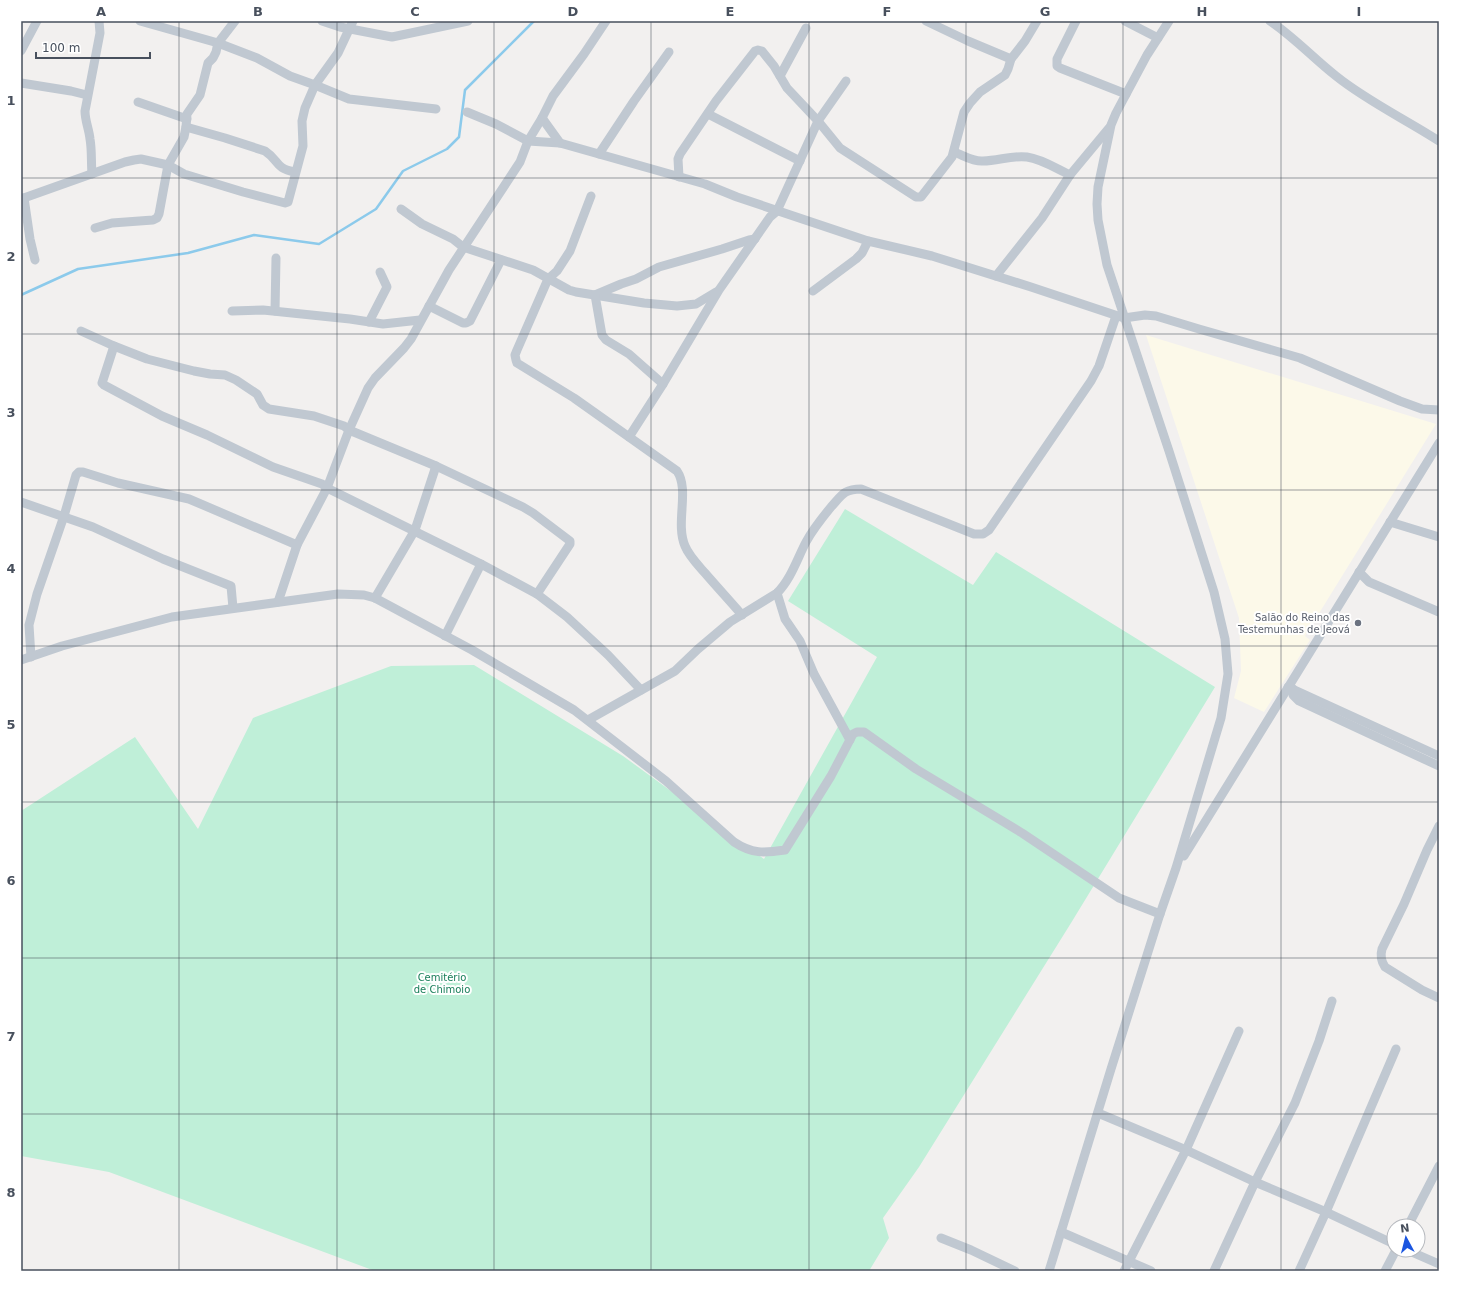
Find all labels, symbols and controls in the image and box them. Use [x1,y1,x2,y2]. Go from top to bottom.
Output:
text: A [96,4,106,19]
text: B [253,4,263,19]
text: C [410,4,420,19]
text: D [568,4,579,19]
text: E [726,4,734,19]
text: F [883,4,891,19]
text: G [1040,4,1050,19]
text: H [1197,4,1207,19]
text: I [1357,4,1361,19]
scale bar [36,34,150,60]
text: 100 m [42,41,80,55]
text: 1 [6,93,16,108]
text: 2 [6,249,16,264]
text: 3 [6,405,16,420]
text: 4 [6,561,16,576]
place label: Salão do Reino das Testemunhas de Jeová [1237,612,1350,635]
marker: Salão do Reino das Testemunhas de Jeová [1353,618,1363,628]
text: 5 [6,717,16,732]
text: 6 [6,873,16,888]
park label: Cemitério de Chimoio [414,972,470,995]
text: 7 [6,1029,16,1044]
text: 8 [6,1185,16,1200]
north arrow [1386,1218,1426,1258]
text: N [1399,1222,1410,1236]

